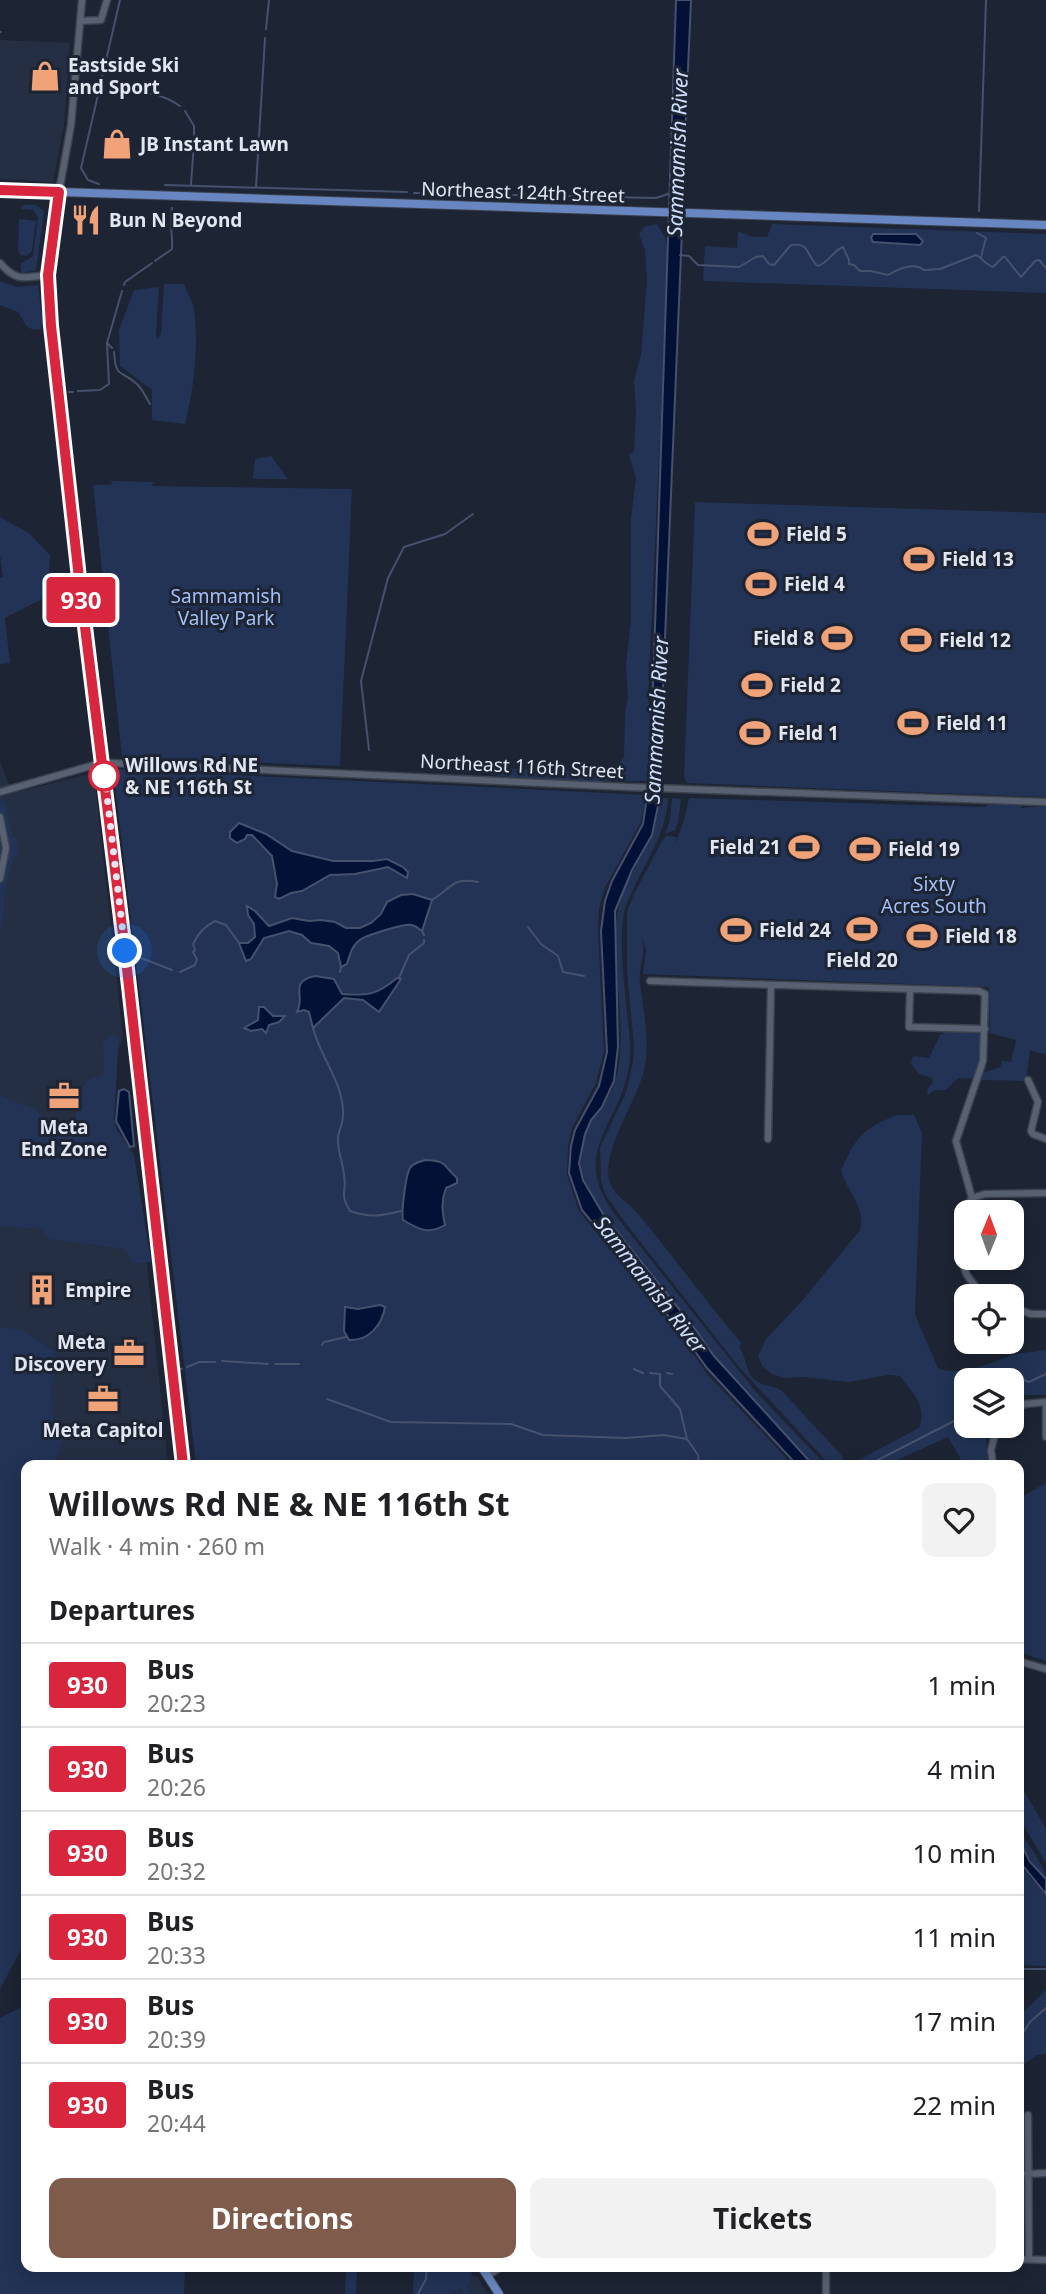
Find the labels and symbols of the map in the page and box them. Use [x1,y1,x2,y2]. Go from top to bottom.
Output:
place label: Eastside Ski and Sport [68,52,179,100]
shop icon: Eastside Ski and Sport [28,59,62,93]
water label: Sammamish River [660,67,694,237]
shop icon: JB Instant Lawn [100,127,134,161]
place label: JB Instant Lawn [138,131,289,157]
street label: Northeast 124th Street [421,175,625,209]
restaurant icon: Bun N Beyond [69,203,103,237]
place label: Bun N Beyond [109,207,242,233]
sports icon: Field 5 [746,517,780,551]
place label: Field 5 [786,521,847,547]
sports icon: Field 13 [902,542,936,576]
place label: Field 13 [942,546,1014,572]
sports icon: Field 4 [744,567,778,601]
place label: Field 4 [784,571,845,597]
line badge: 930 [41,577,121,623]
park label: Sammamish Valley Park [171,583,281,631]
sports icon: Field 8 [820,621,854,655]
sports icon: Field 12 [899,623,933,657]
place label: Field 8 [753,625,814,651]
place label: Field 12 [939,627,1011,653]
water label: Sammamish River [638,634,674,804]
sports icon: Field 2 [740,668,774,702]
place label: Field 2 [780,672,841,698]
sports icon: Field 11 [896,706,930,740]
place label: Field 11 [936,710,1008,736]
sports icon: Field 1 [738,716,772,750]
place label: Field 1 [778,720,839,746]
street label: Northeast 116th Street [420,748,625,784]
place label: Willows Rd NE & NE 116th St [125,752,258,800]
marker: Willows Rd NE & NE 116th St [89,761,119,791]
sports icon: Field 21 [787,830,821,864]
sports icon: Field 19 [848,832,882,866]
place label: Field 21 [709,834,781,860]
place label: Field 19 [888,836,960,862]
park label: Sixty Acres South [881,871,987,919]
sports icon: Field 20 [845,912,879,946]
sports icon: Field 24 [719,913,753,947]
place label: Field 24 [759,917,831,943]
sports icon: Field 18 [905,919,939,953]
place label: Field 18 [945,923,1017,949]
your location [107,933,142,968]
place label: Field 20 [826,947,898,973]
office icon: Meta End Zone [47,1079,81,1113]
place label: Meta End Zone [21,1114,107,1162]
north arrow [954,1200,1024,1270]
water label: Sammamish River [588,1210,714,1360]
building icon: Empire [25,1273,59,1307]
place label: Empire [65,1277,131,1303]
place label: Meta Discovery [14,1329,106,1377]
office icon: Meta Discovery [112,1336,146,1370]
office icon: Meta Capitol [86,1382,120,1416]
place label: Meta Capitol [43,1417,163,1443]

